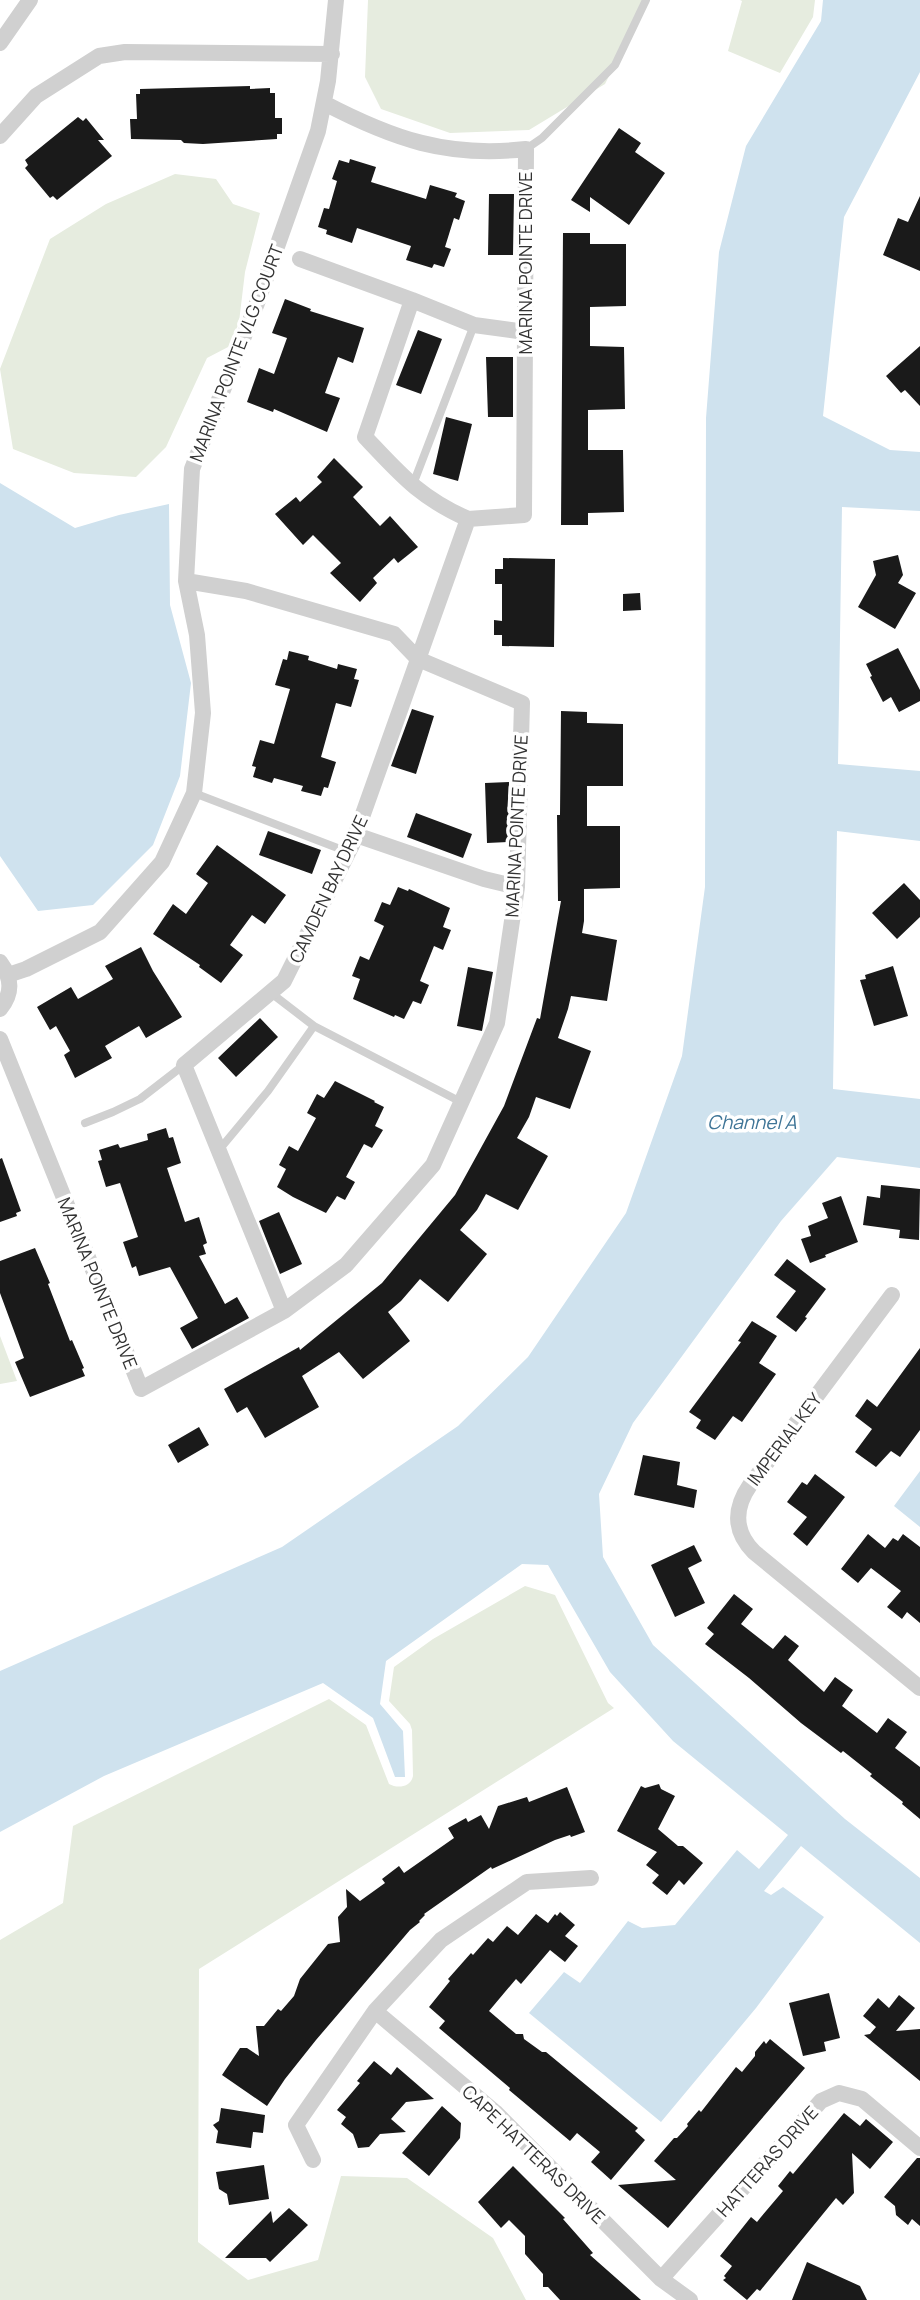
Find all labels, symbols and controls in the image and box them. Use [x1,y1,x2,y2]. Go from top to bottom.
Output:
street label: MARINA POINTE DRIVE [513,171,537,355]
street label: MARINA POINTE VLG COURT [183,241,289,465]
street label: MARINA POINTE DRIVE [499,734,533,918]
street label: CAMDEN BAY DRIVE [283,811,373,967]
water label: Channel A [707,1109,797,1135]
street label: MARINA POINTE DRIVE [53,1194,143,1372]
street label: IMPERIAL KEY [741,1387,827,1490]
street label: CAPE HATTERAS DRIVE [457,2079,611,2229]
street label: HATTERAS DRIVE [711,2100,823,2222]

